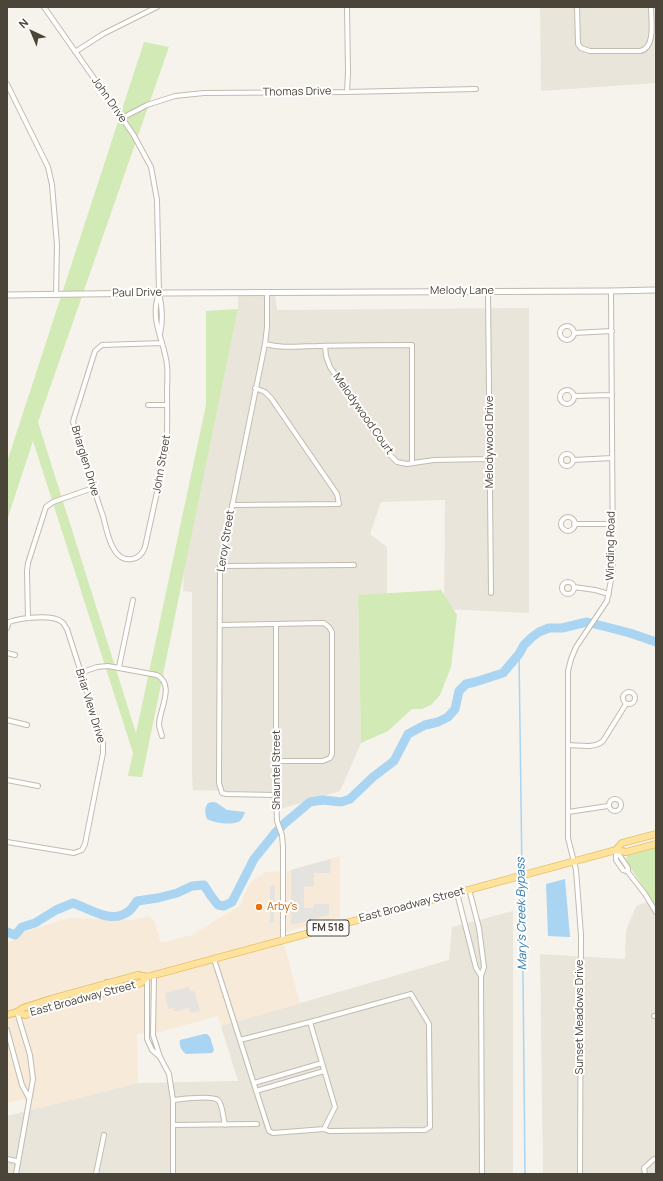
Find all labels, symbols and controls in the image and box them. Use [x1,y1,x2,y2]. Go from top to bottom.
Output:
north arrow [12,12,52,52]
text: N [15,15,31,31]
street label: John Drive [89,75,129,125]
street label: Thomas Drive [263,85,331,99]
street label: Melody Lane [430,284,494,298]
street label: Paul Drive [112,286,162,300]
street label: Melodywood Court [330,371,396,457]
street label: Melodywood Drive [483,396,497,488]
street label: Briarglen Drive [68,424,102,498]
street label: John Street [150,434,174,494]
street label: Leroy Street [215,509,237,573]
street label: Winding Road [604,511,618,581]
street label: Briar View Drive [72,667,108,745]
street label: Shauntel Street [270,730,284,810]
water label: Mary's Creek Bypass [514,857,530,971]
street label: East Broadway Street [358,885,466,925]
place label: Arby's [267,900,297,914]
marker: Arby's [254,902,264,912]
road number: FM 518 [307,920,349,936]
street label: Sunset Meadows Drive [573,959,587,1075]
street label: East Broadway Street [29,979,137,1019]

